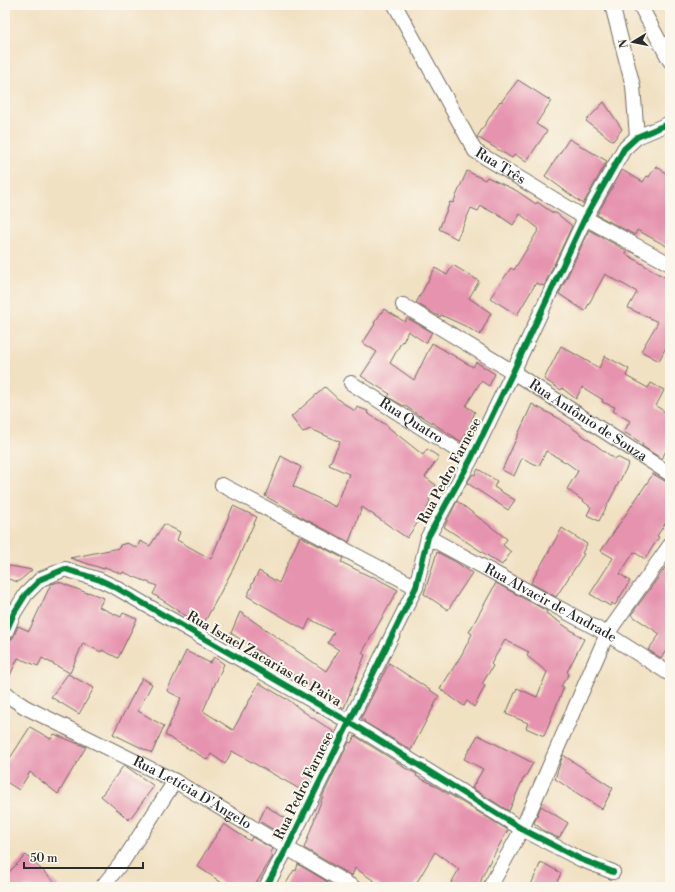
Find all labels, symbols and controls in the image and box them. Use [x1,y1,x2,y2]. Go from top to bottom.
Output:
north arrow [613,22,653,62]
text: N [616,38,632,49]
street label: Rua Três [472,144,529,189]
street label: Rua Antônio de Souza [525,376,651,466]
street label: Rua Quatro [376,394,446,448]
street label: Rua Pedro Farnese [414,415,486,527]
street label: Rua Alvacir de Andrade [481,560,620,647]
street label: Rua Israel Zacarias de Paiva [183,607,346,711]
street label: Rua Pedro Farnese [270,729,338,843]
street label: Rua Letícia D'Ângelo [130,753,255,834]
scale bar [24,844,143,870]
text: 50 m [30,851,58,866]

